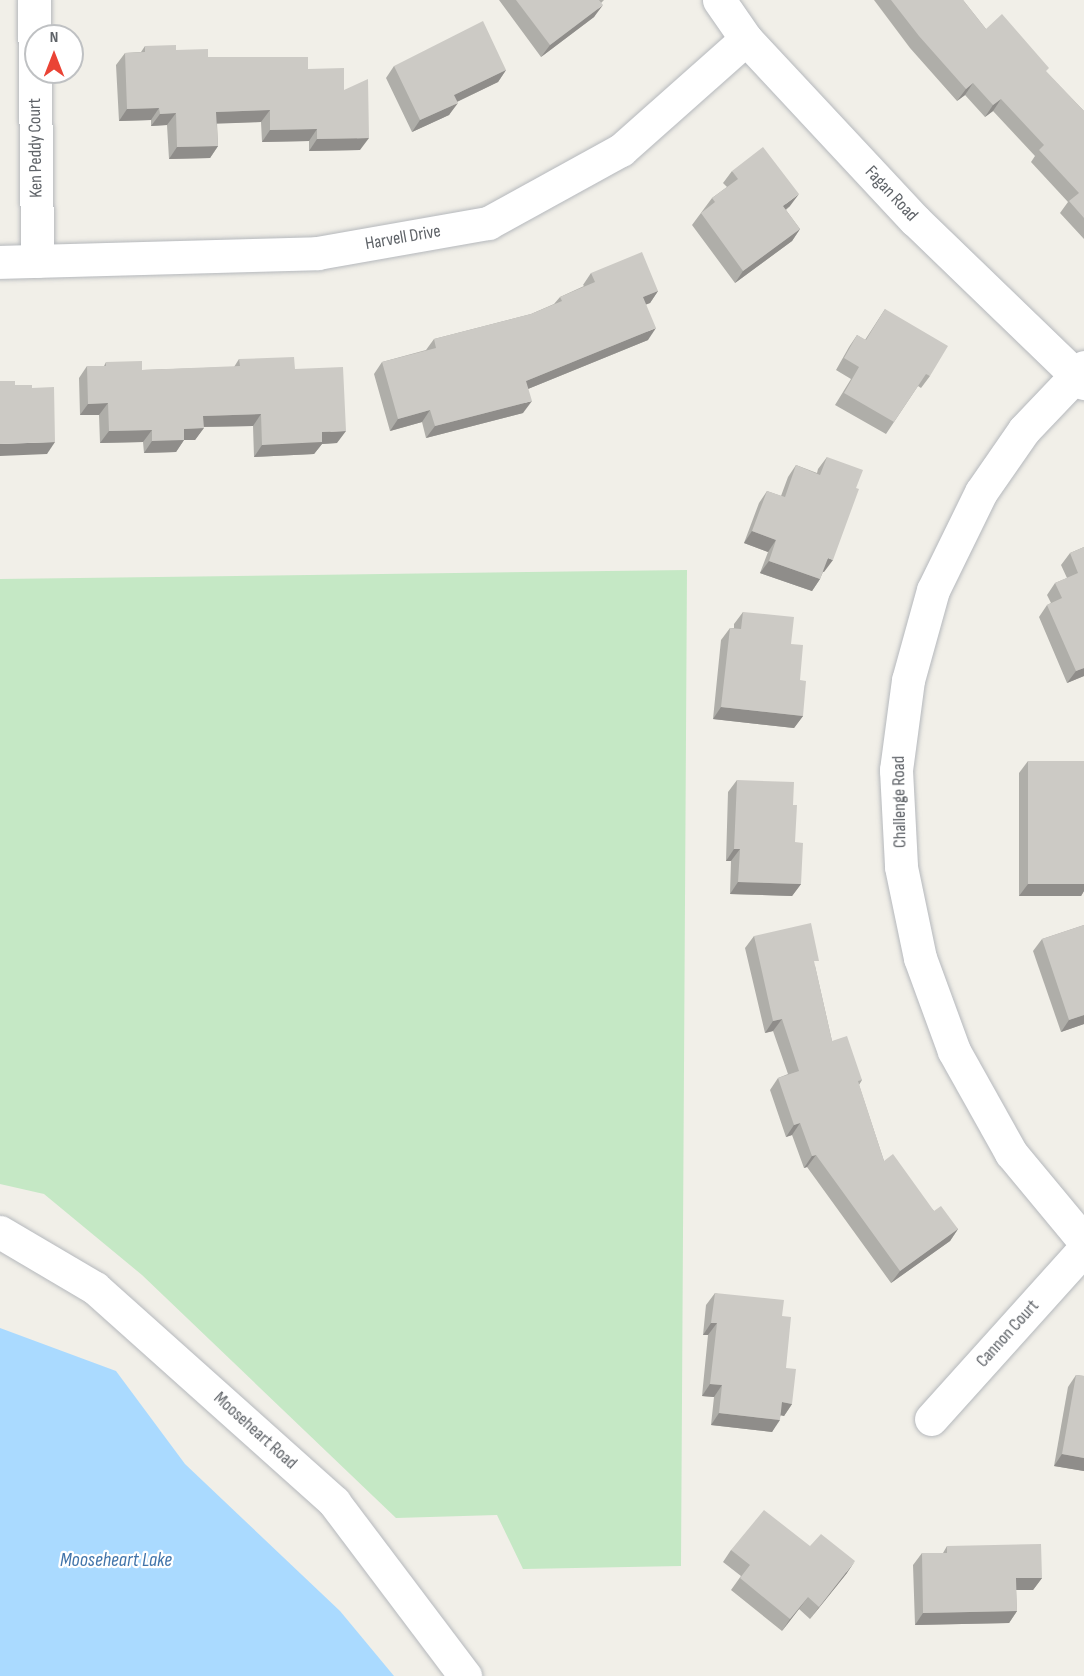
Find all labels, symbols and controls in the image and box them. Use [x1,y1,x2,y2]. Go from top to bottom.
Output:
north arrow [24,24,84,84]
text: N [50,28,58,47]
street label: Ken Peddy Court [24,98,48,198]
street label: Fagan Road [860,162,922,226]
street label: Harvell Drive [363,221,443,255]
street label: Challenge Road [888,756,912,848]
street label: Cannon Court [972,1296,1044,1372]
street label: Mooseheart Road [209,1388,301,1474]
water label: Mooseheart Lake [60,1548,172,1572]

